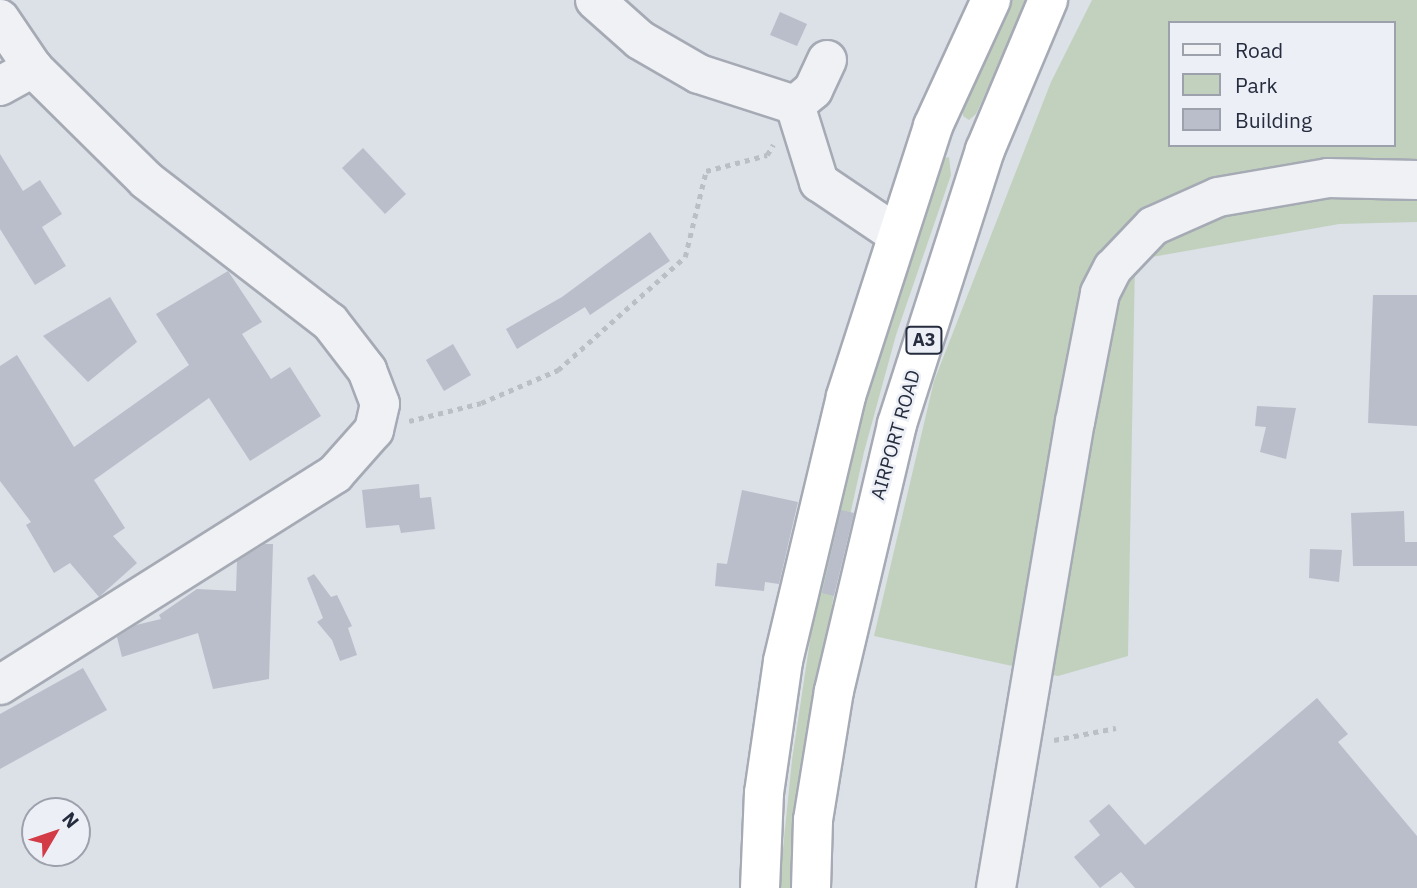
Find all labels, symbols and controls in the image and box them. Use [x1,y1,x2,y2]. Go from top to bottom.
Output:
legend [1168,21,1396,147]
text: Road [1235,36,1283,64]
text: Park [1235,71,1278,99]
text: Building [1235,106,1312,134]
road number: A3 [905,326,943,354]
street label: AIRPORT ROAD [867,367,925,503]
north arrow [21,797,91,867]
text: N [57,807,84,833]

